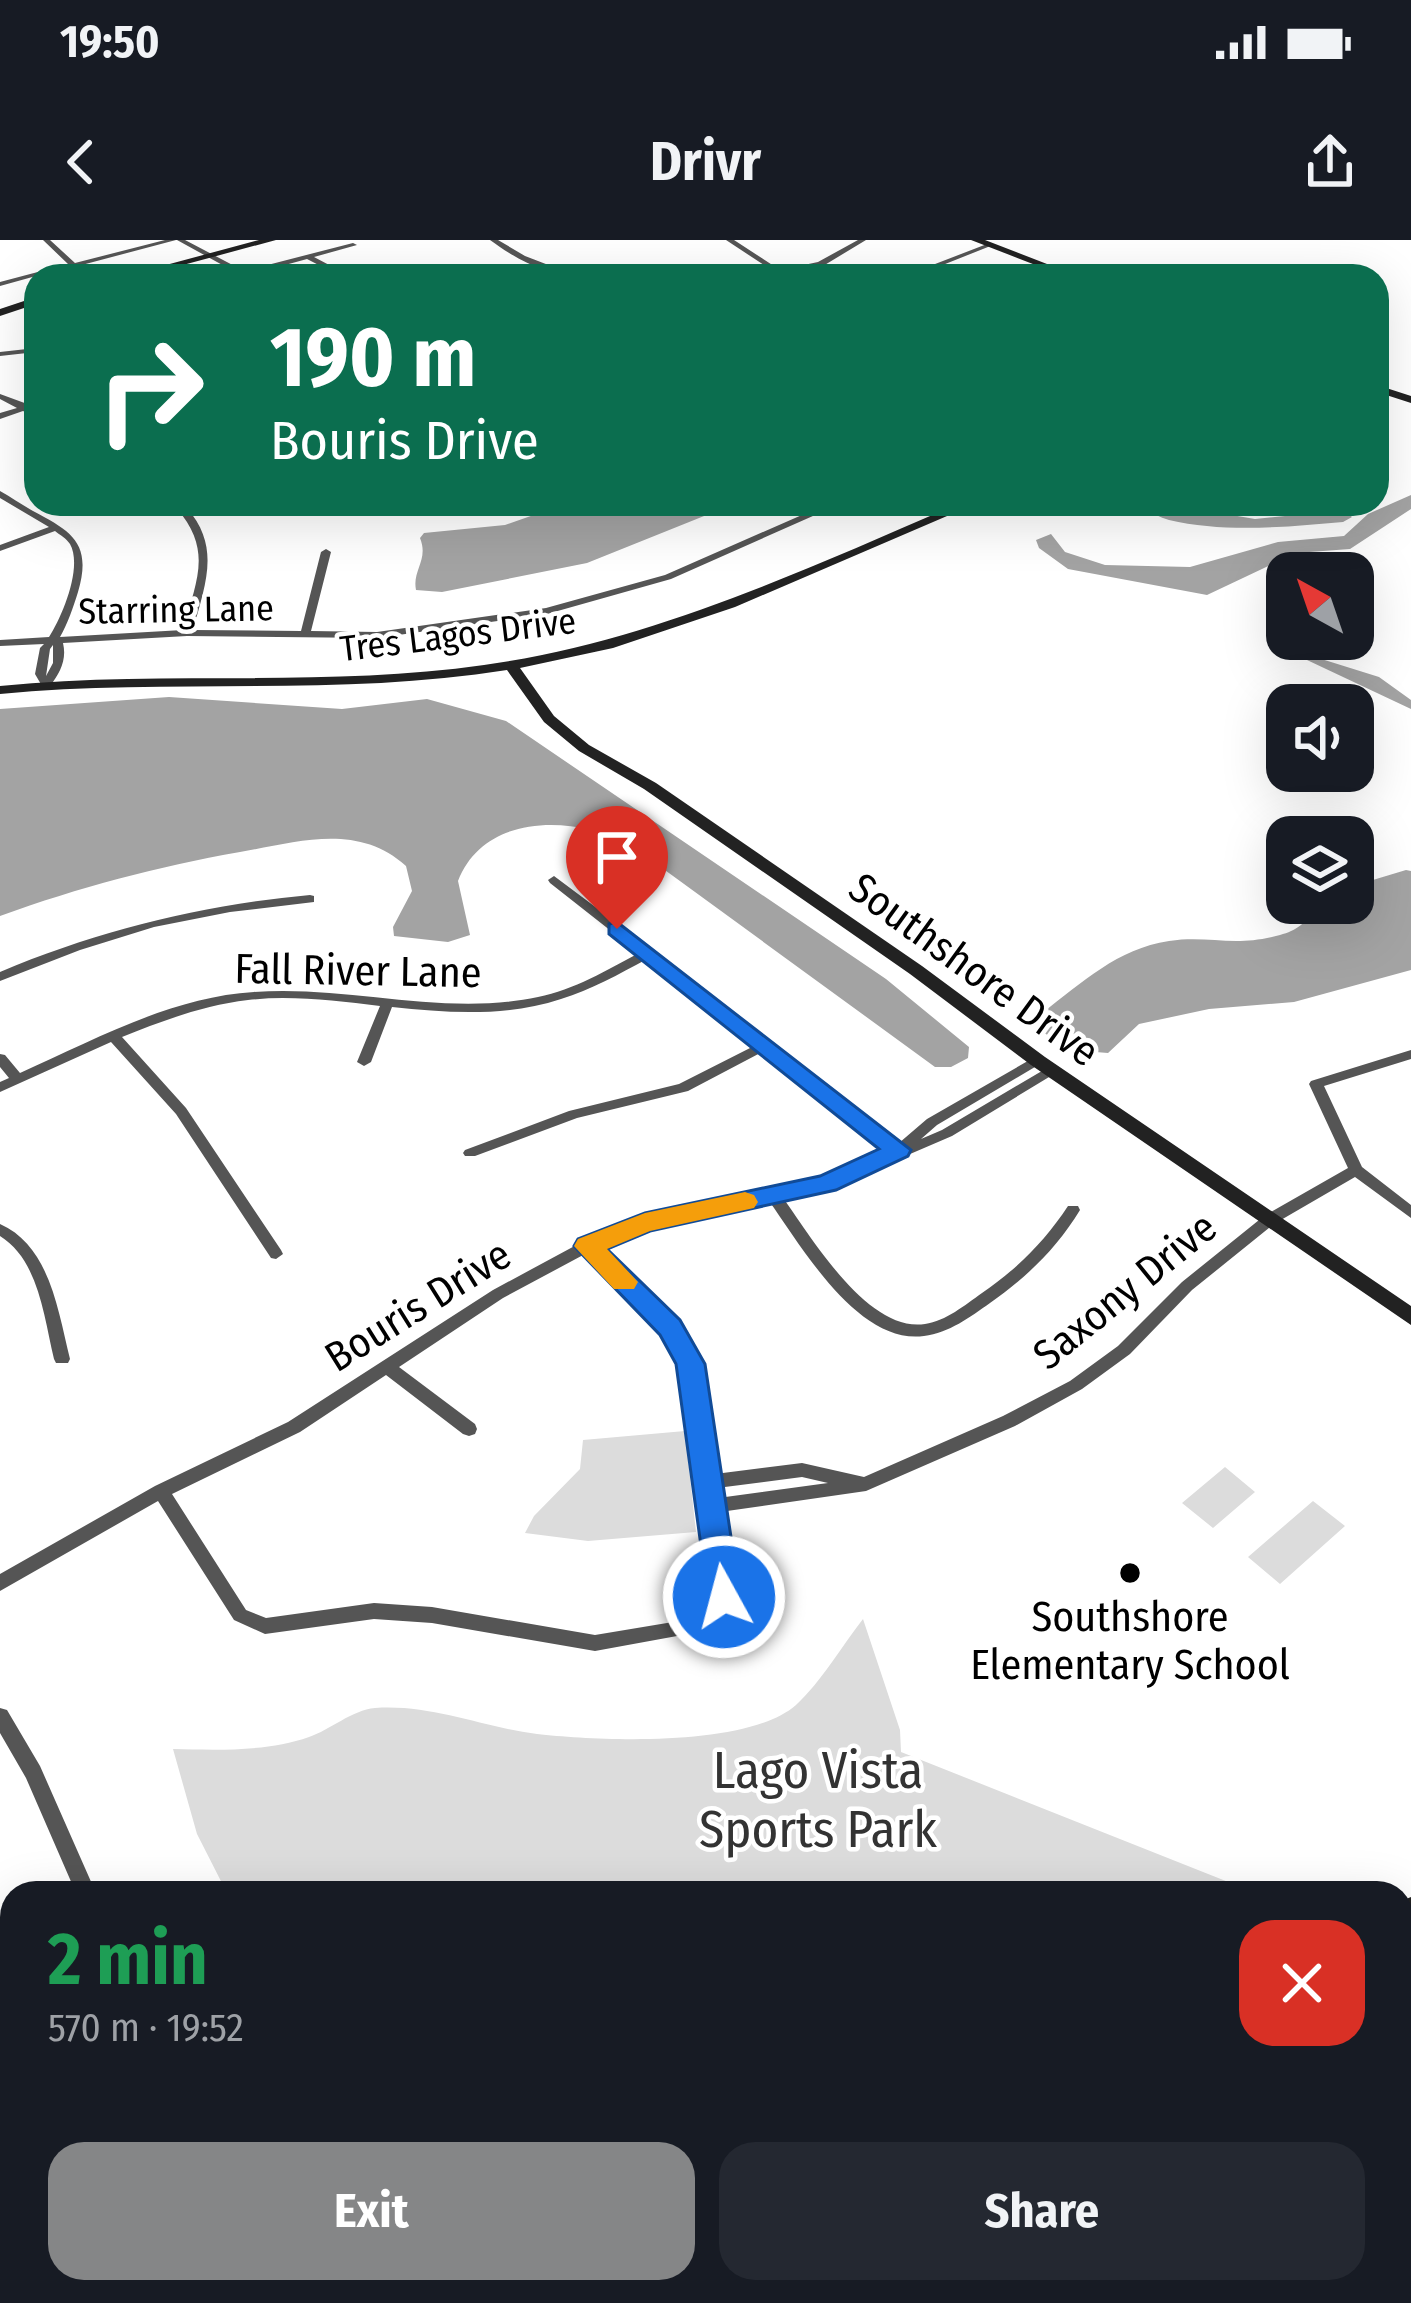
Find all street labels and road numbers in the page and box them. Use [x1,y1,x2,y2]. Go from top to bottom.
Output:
street label: Starring Lane [78,586,274,634]
street label: Tres Lagos Drive [338,599,578,671]
street label: Southshore Drive [840,863,1108,1077]
street label: Fall River Lane [234,944,482,998]
street label: Saxony Drive [1023,1202,1227,1380]
street label: Bouris Drive [316,1229,520,1383]

